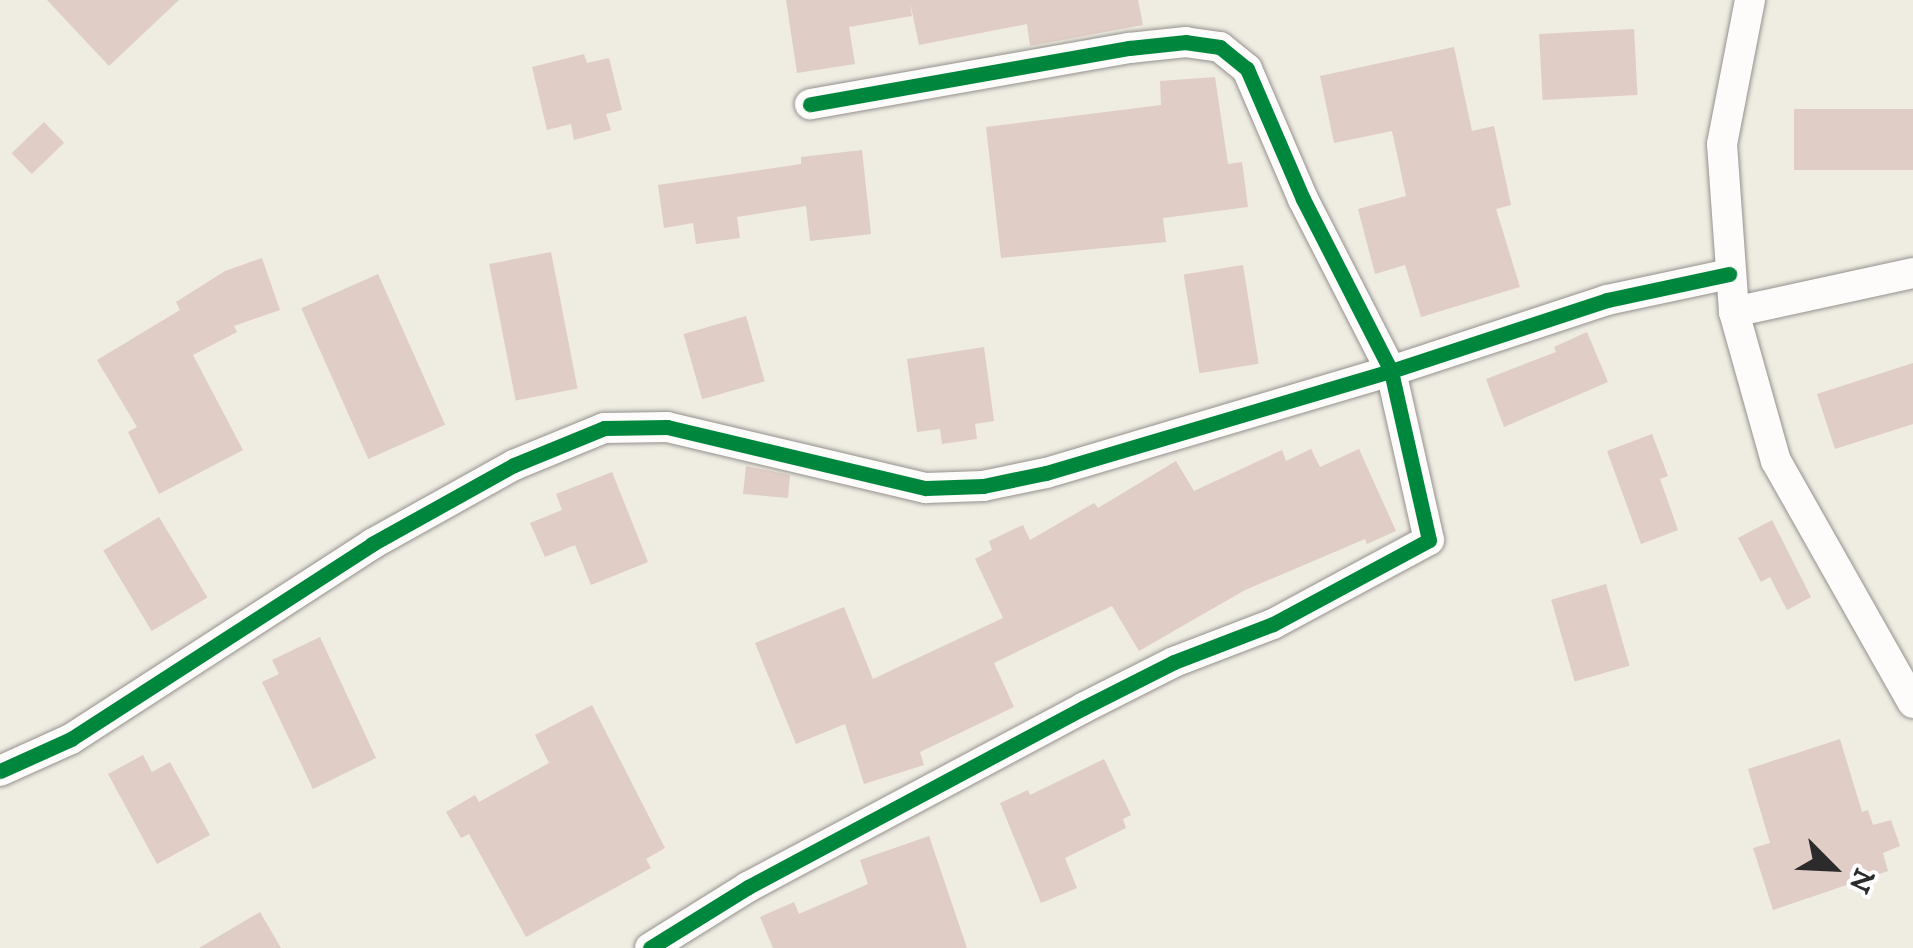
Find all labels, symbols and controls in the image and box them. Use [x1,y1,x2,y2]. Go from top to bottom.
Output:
north arrow [1783,818,1883,918]
text: N [1840,863,1882,898]

